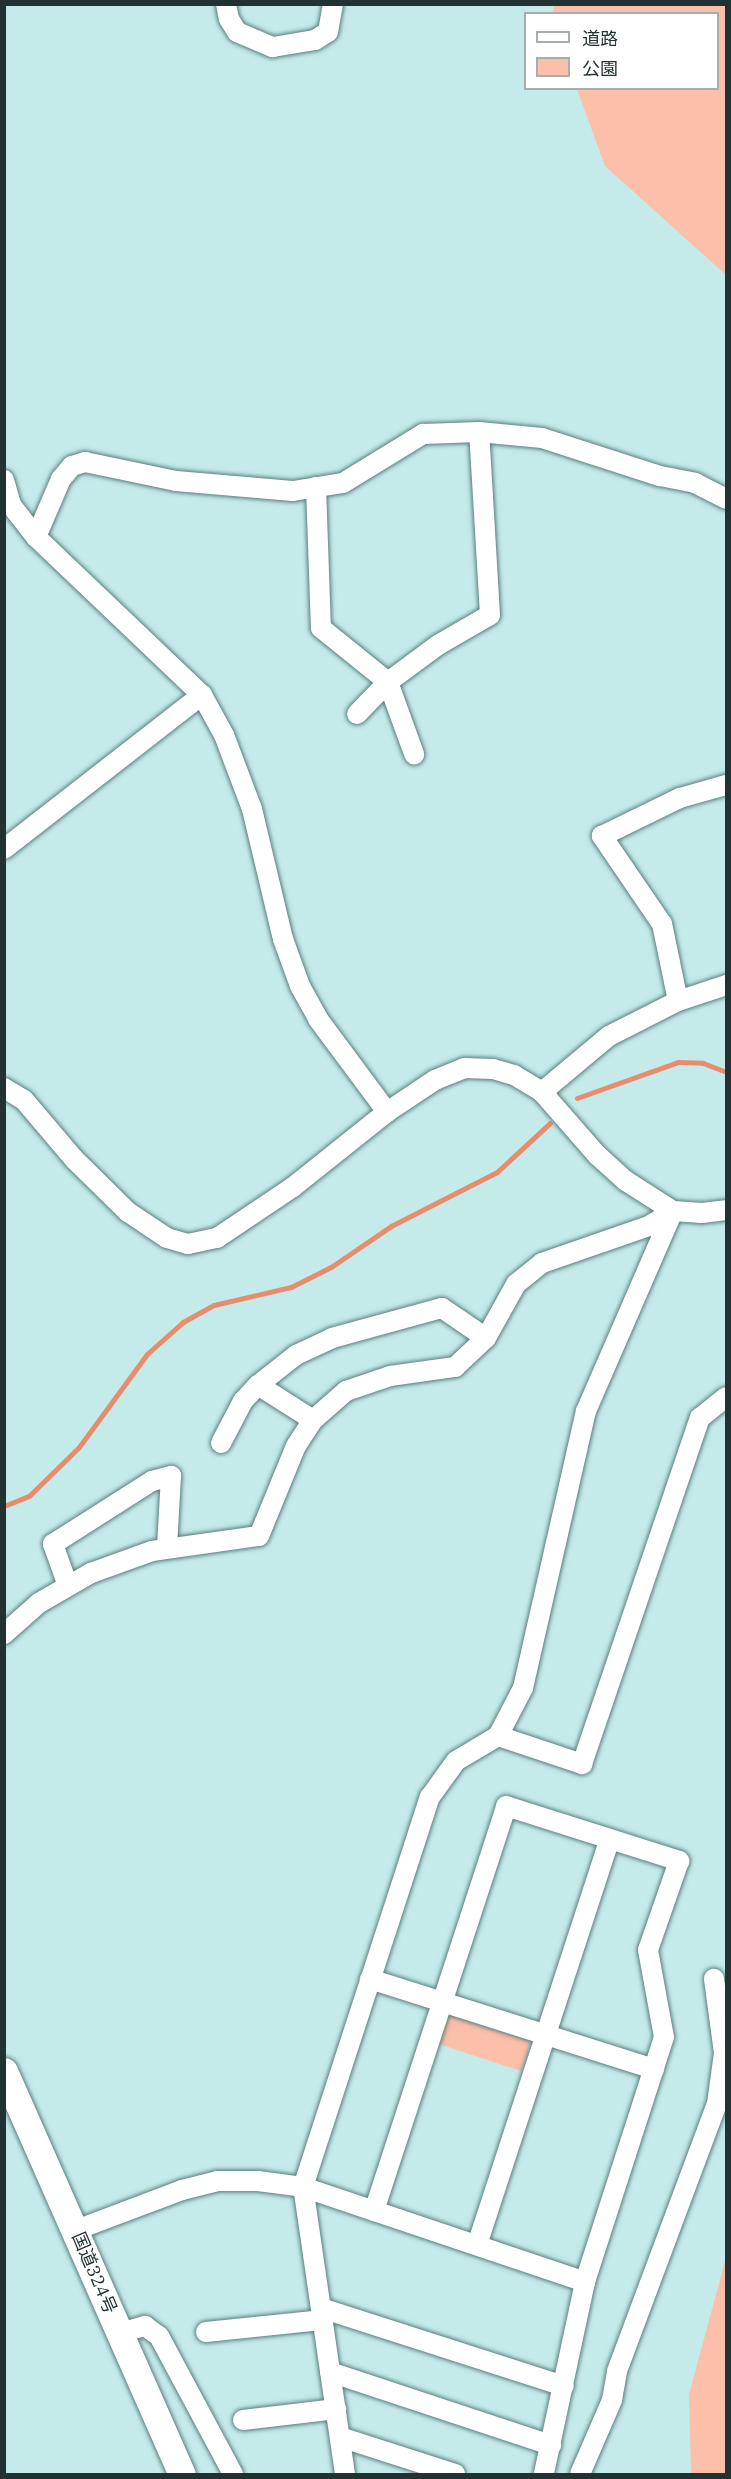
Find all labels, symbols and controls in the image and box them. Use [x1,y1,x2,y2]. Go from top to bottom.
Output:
legend [524,12,719,90]
text: 道路 [582,27,618,50]
text: 公園 [582,57,618,80]
street label: 国道324号 [67,2229,121,2317]

